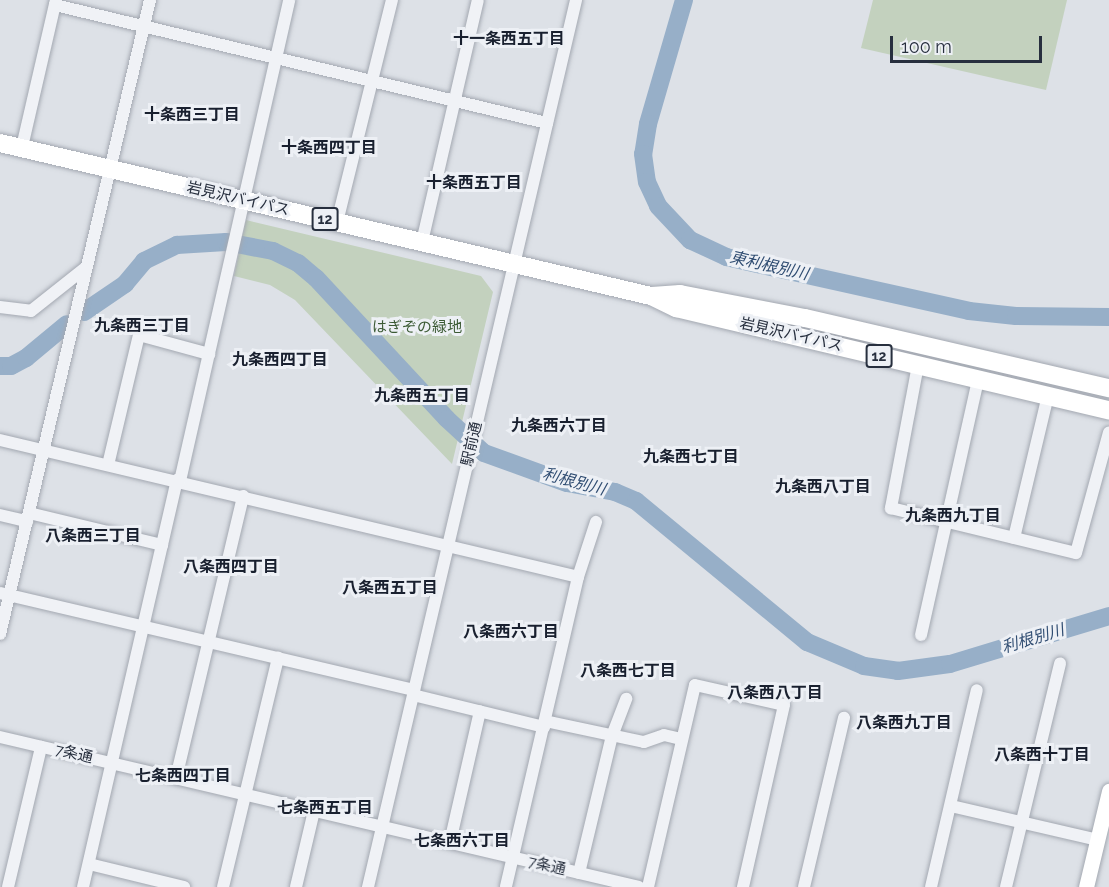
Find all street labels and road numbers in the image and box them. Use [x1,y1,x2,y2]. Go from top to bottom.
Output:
street label: 岩見沢バイパス [185,178,291,220]
road number: 12 [312,208,338,230]
street label: 岩見沢バイパス [738,314,844,356]
road number: 12 [866,345,892,367]
street label: 駅前通 [458,420,486,468]
street label: 7条通 [53,741,95,767]
street label: 7条通 [526,853,568,879]

